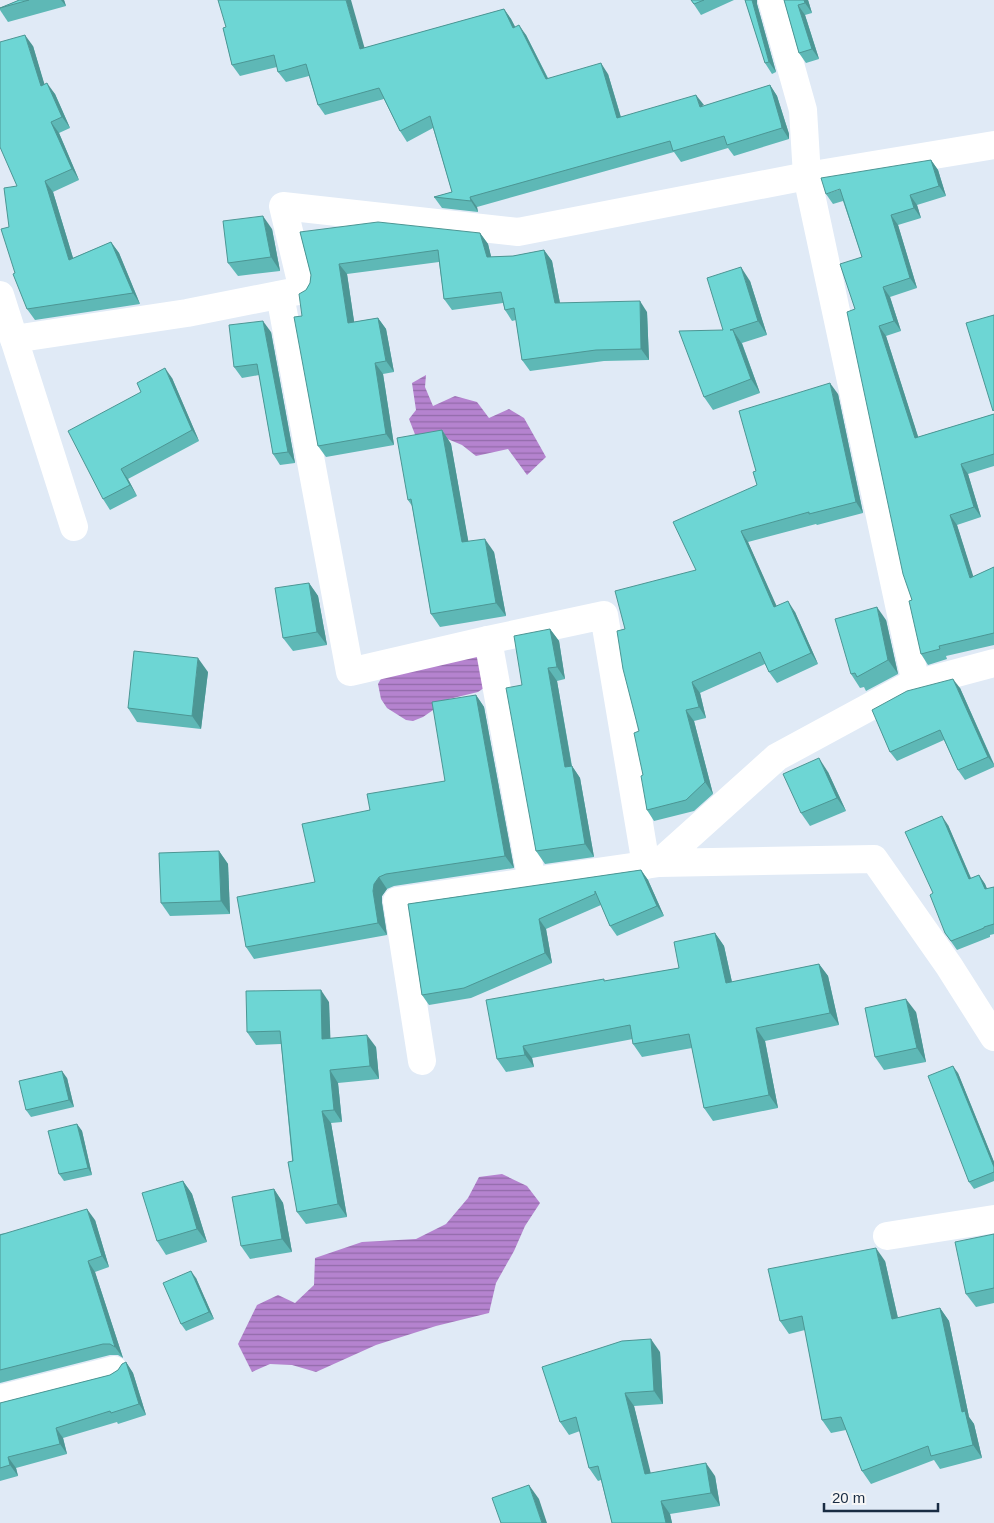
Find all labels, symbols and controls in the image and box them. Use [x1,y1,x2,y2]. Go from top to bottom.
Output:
scale bar [824,1480,938,1512]
text: 20 m [832,1489,865,1506]

